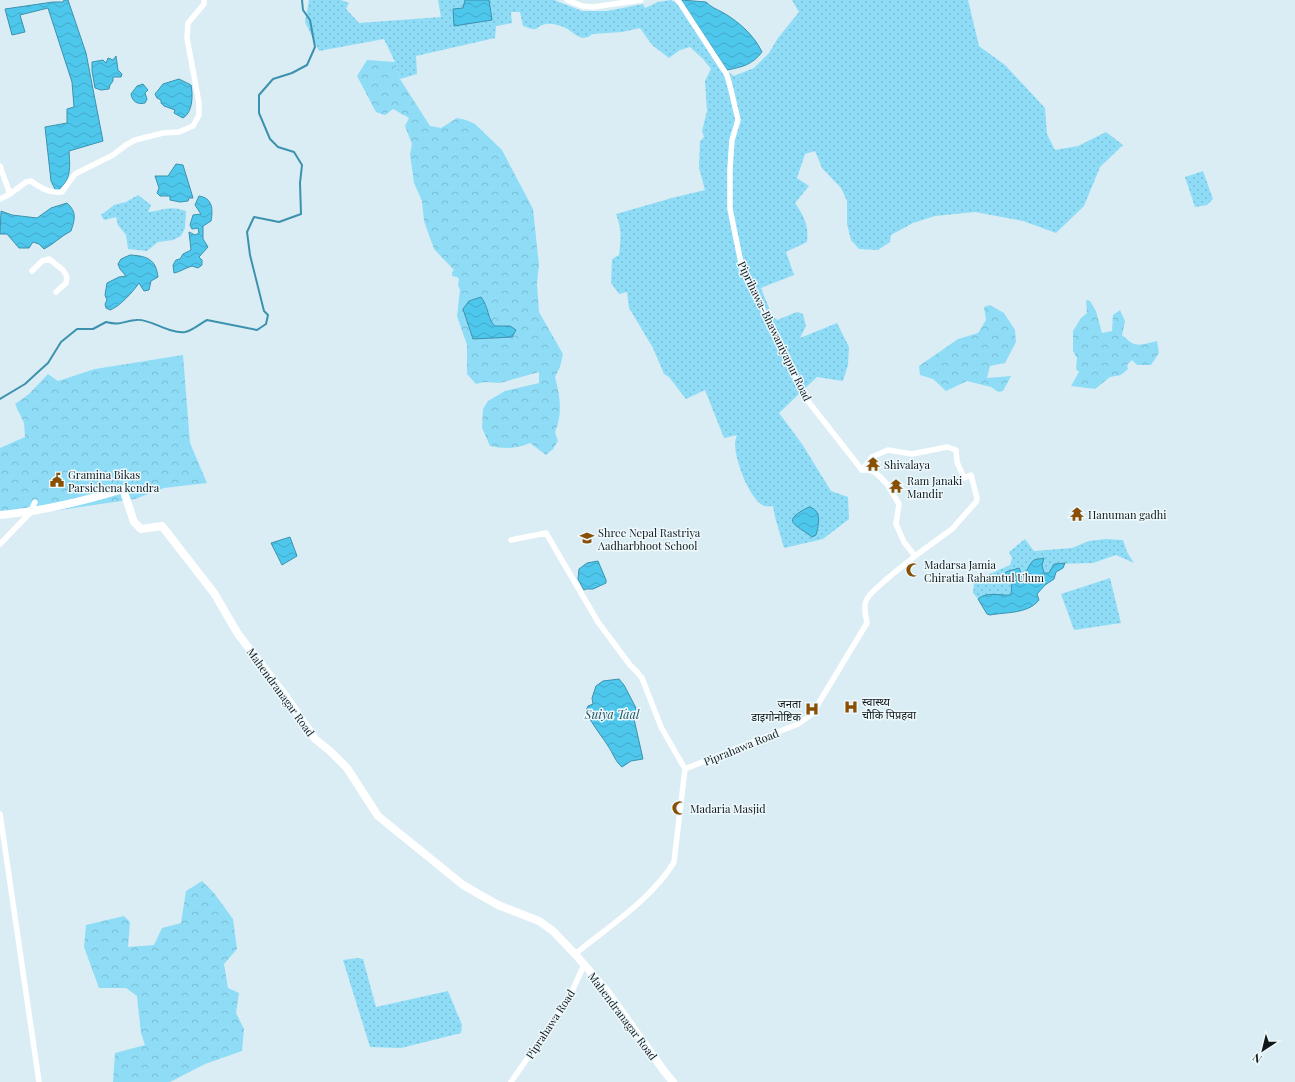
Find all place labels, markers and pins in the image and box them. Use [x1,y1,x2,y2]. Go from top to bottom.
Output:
temple icon: Shivalaya [865,456,881,472]
place label: Shivalaya [884,457,930,472]
place label: Gramina Bikas Parsichena kendra [68,467,160,495]
public building icon: Gramina Bikas Parsichena kendra [49,472,65,488]
place label: Ram Janaki Mandir [907,473,962,501]
temple icon: Ram Janaki Mandir [888,478,904,494]
temple icon: Hanuman gadhi [1069,506,1085,522]
place label: Hanuman gadhi [1088,507,1167,522]
place label: Shree Nepal Rastriya Aadharbhoot School [597,525,701,553]
school or university icon: Shree Nepal Rastriya Aadharbhoot School [579,530,595,546]
place label: Madarsa Jamia Chiratia Rahamtul Ulum [924,557,1044,585]
mosque icon: Madarsa Jamia Chiratia Rahamtul Ulum [905,562,921,578]
place label: स्वास्थ्य चाैकि पिप्रहवा [862,694,916,722]
place label: जनता डाइगोनोष्टिक [750,696,802,724]
hospital icon: स्वास्थ्य चाैकि पिप्रहवा [843,699,859,715]
hospital icon: जनता डाइगोनोष्टिक [804,701,820,717]
mosque icon: Madaria Masjid [671,800,687,816]
place label: Madaria Masjid [690,801,766,816]

